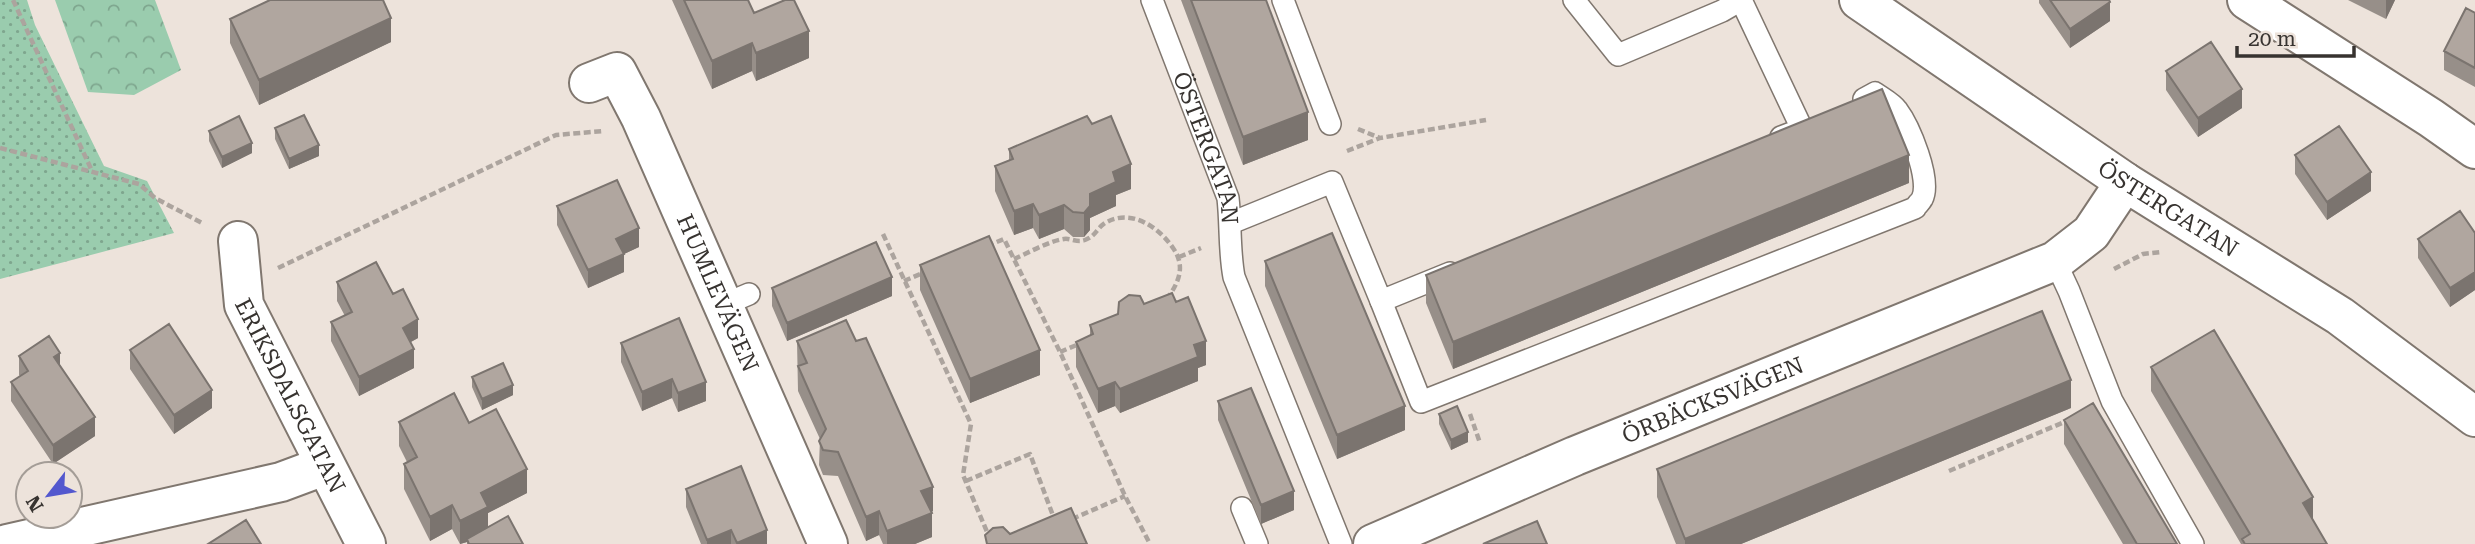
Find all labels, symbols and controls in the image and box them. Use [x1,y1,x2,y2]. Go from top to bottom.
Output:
scale bar [2237,14,2354,58]
text: 20 m [2248,27,2296,51]
street label: ÖSTERGATAN [1167,68,1243,225]
street label: ÖSTERGATAN [2093,154,2243,263]
street label: HUMLEVÄGEN [671,210,764,376]
street label: ERIKSDALSGATAN [229,294,351,497]
street label: ÖRBÄCKSVÄGEN [1618,351,1808,449]
north arrow [14,460,84,530]
text: N [21,491,48,516]

